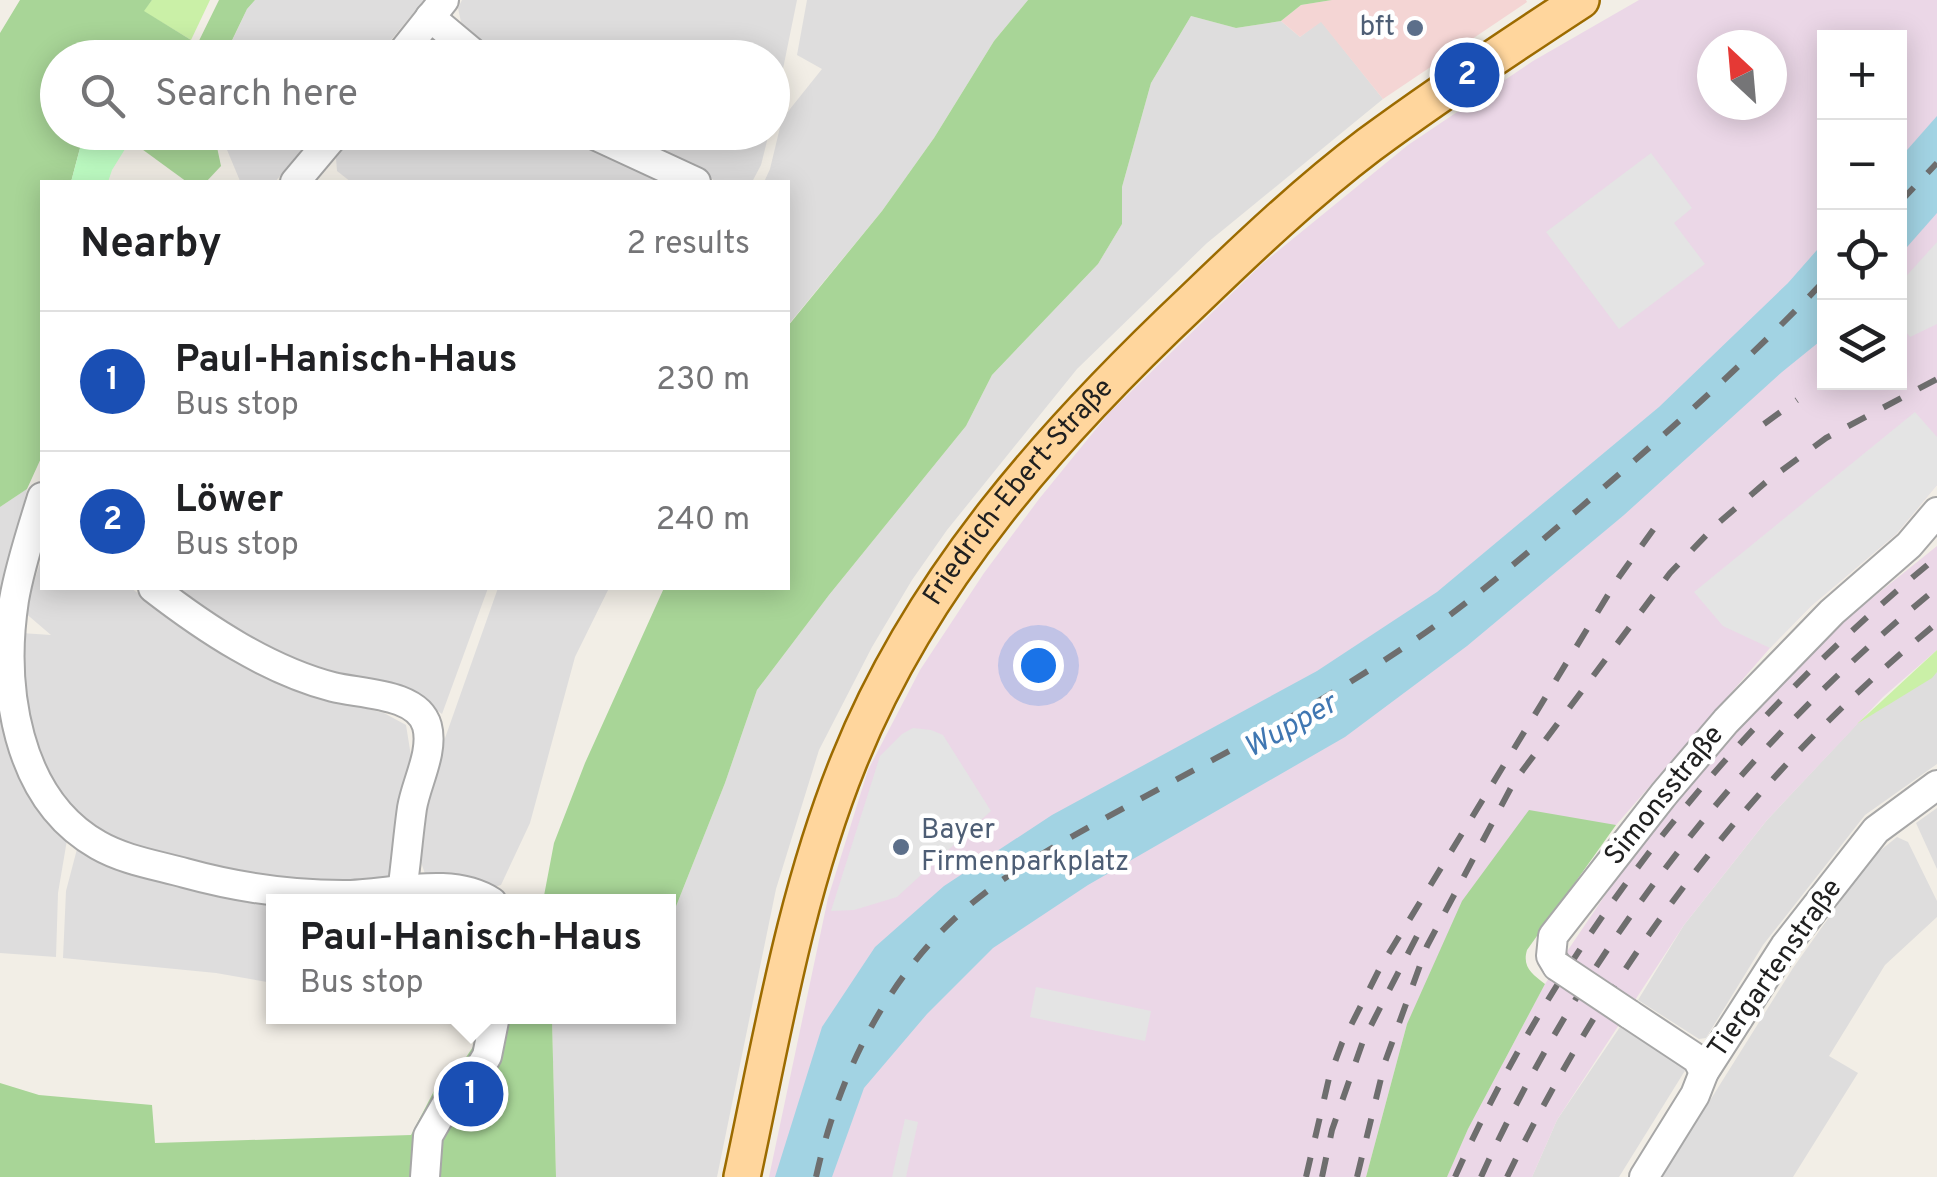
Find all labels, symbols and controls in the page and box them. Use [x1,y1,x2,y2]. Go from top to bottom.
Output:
place label: bft [1359,10,1395,46]
marker: bft [1404,17,1426,39]
north arrow [1697,30,1787,120]
map controls [1817,30,1907,390]
button: + [1817,30,1907,120]
pin: 2 [1434,38,1500,112]
search box [40,40,790,150]
icon: search [75,68,130,123]
text: Search here [155,71,358,120]
button: − [1817,120,1907,210]
button: locate [1817,210,1907,300]
text: Nearby [80,219,222,272]
text: 2 results [626,225,750,265]
button: layers [1817,300,1907,390]
text: Paul-Hanisch-Haus [175,337,517,386]
text: 1 [106,361,119,401]
text: 230 m [656,361,750,401]
street label: Friedrich-Ebert-Straße [916,371,1122,613]
text: Bus stop [175,386,299,426]
text: Löwer [175,477,283,526]
text: 2 [103,501,122,541]
text: 240 m [656,501,750,541]
text: Bus stop [175,526,299,566]
your location [1013,640,1064,691]
water label: Wupper [1238,685,1346,767]
street label: Simonsstraße [1597,718,1733,874]
place label: Bayer Firmenparkplatz [921,813,1129,881]
marker: Bayer Firmenparkplatz [890,836,912,858]
street label: Tiergartenstraße [1701,872,1851,1066]
popup [266,894,676,1024]
text: Paul-Hanisch-Haus [300,915,642,964]
text: Bus stop [300,964,424,1004]
pin: 1 [438,1056,504,1132]

